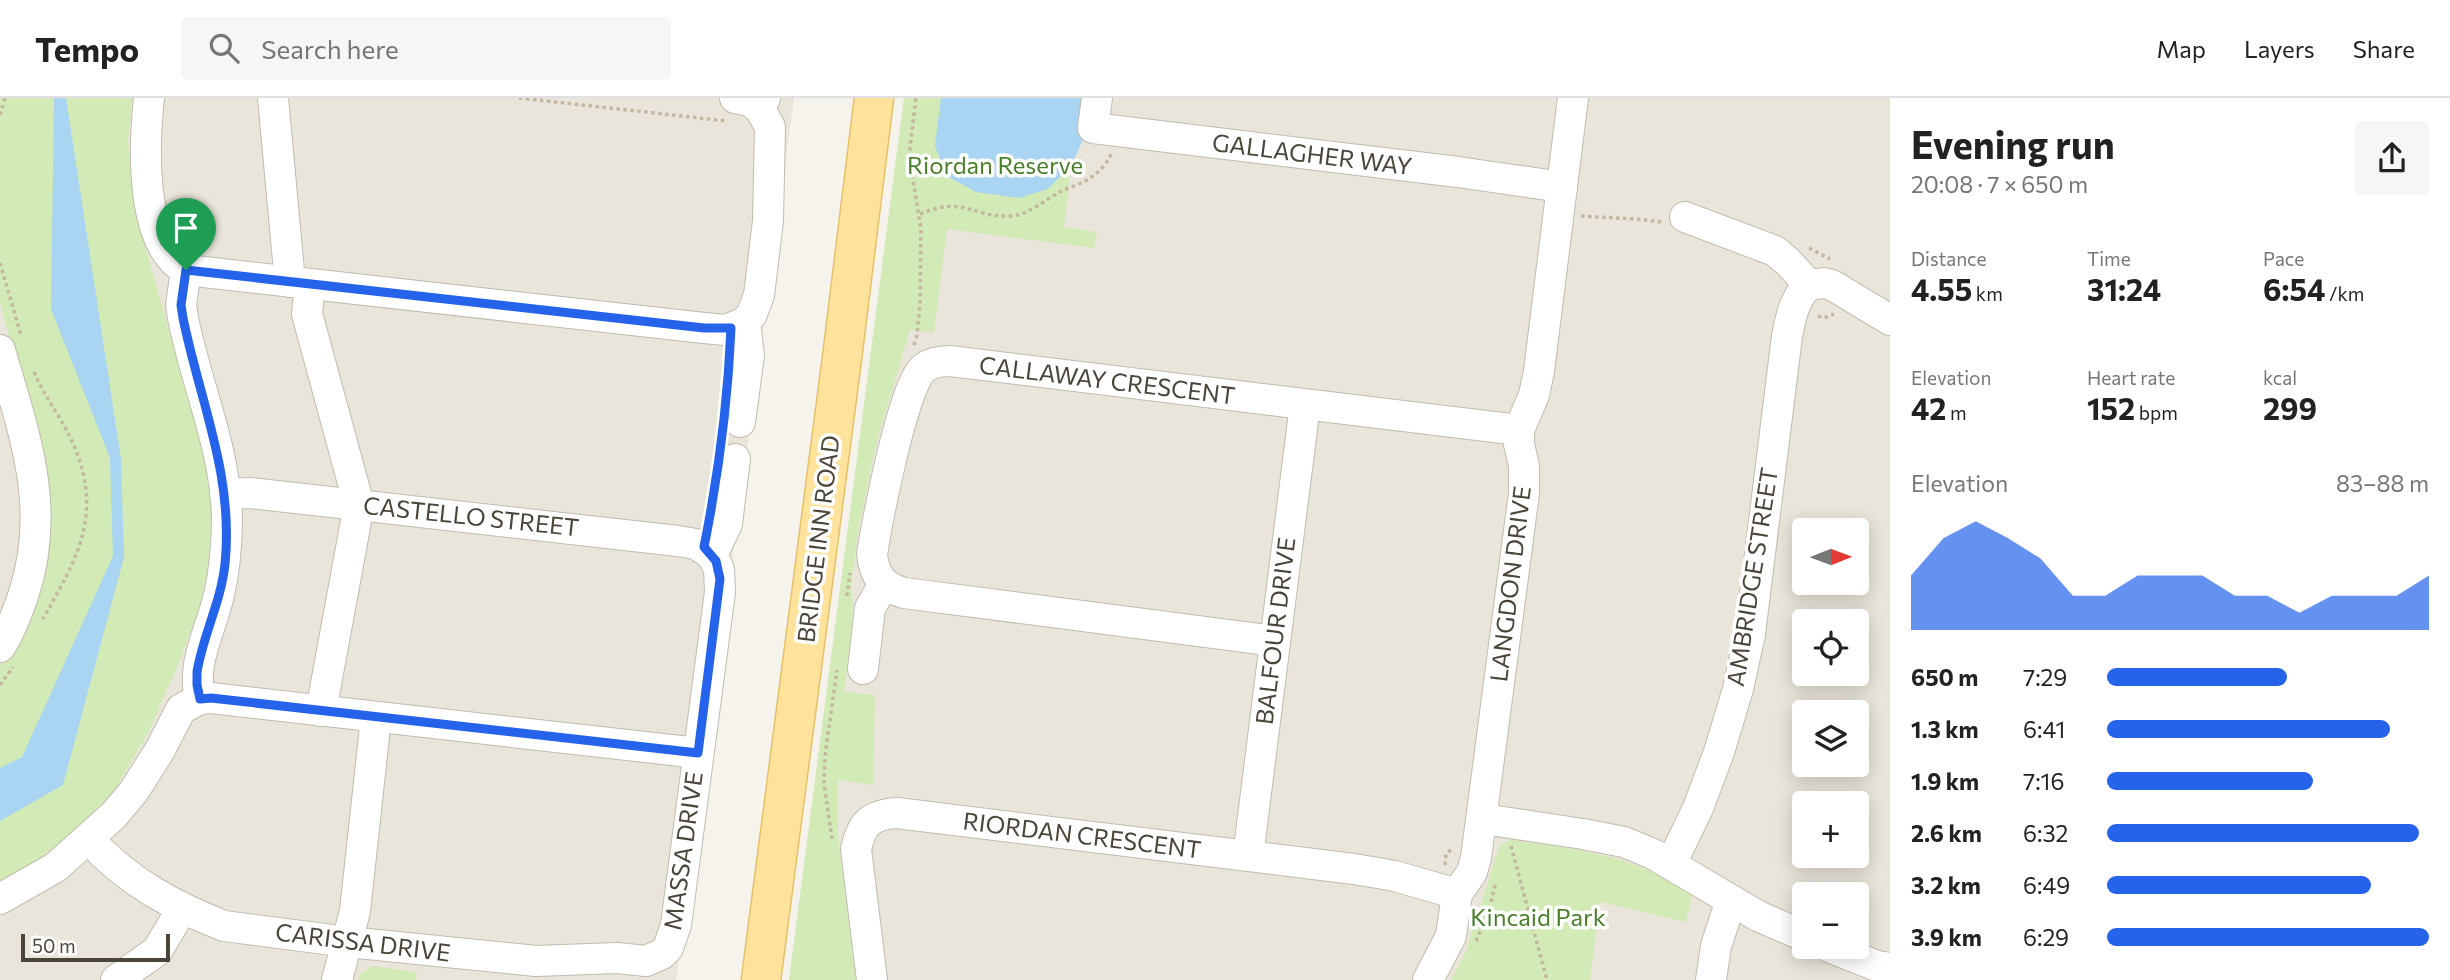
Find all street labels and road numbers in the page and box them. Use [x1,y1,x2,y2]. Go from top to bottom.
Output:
street label: GALLAGHER WAY [1211,127,1414,180]
street label: CALLAWAY CRESCENT [978,349,1237,410]
street label: BRIDGE INN ROAD [790,433,845,644]
street label: AMBRIDGE STREET [1720,465,1783,688]
street label: LANGDON DRIVE [1483,484,1536,683]
street label: CASTELLO STREET [362,490,580,541]
street label: BALFOUR DRIVE [1249,536,1300,726]
street label: MASSA DRIVE [657,770,708,932]
street label: RIORDAN CRESCENT [961,806,1203,864]
street label: CARISSA DRIVE [274,916,452,967]

